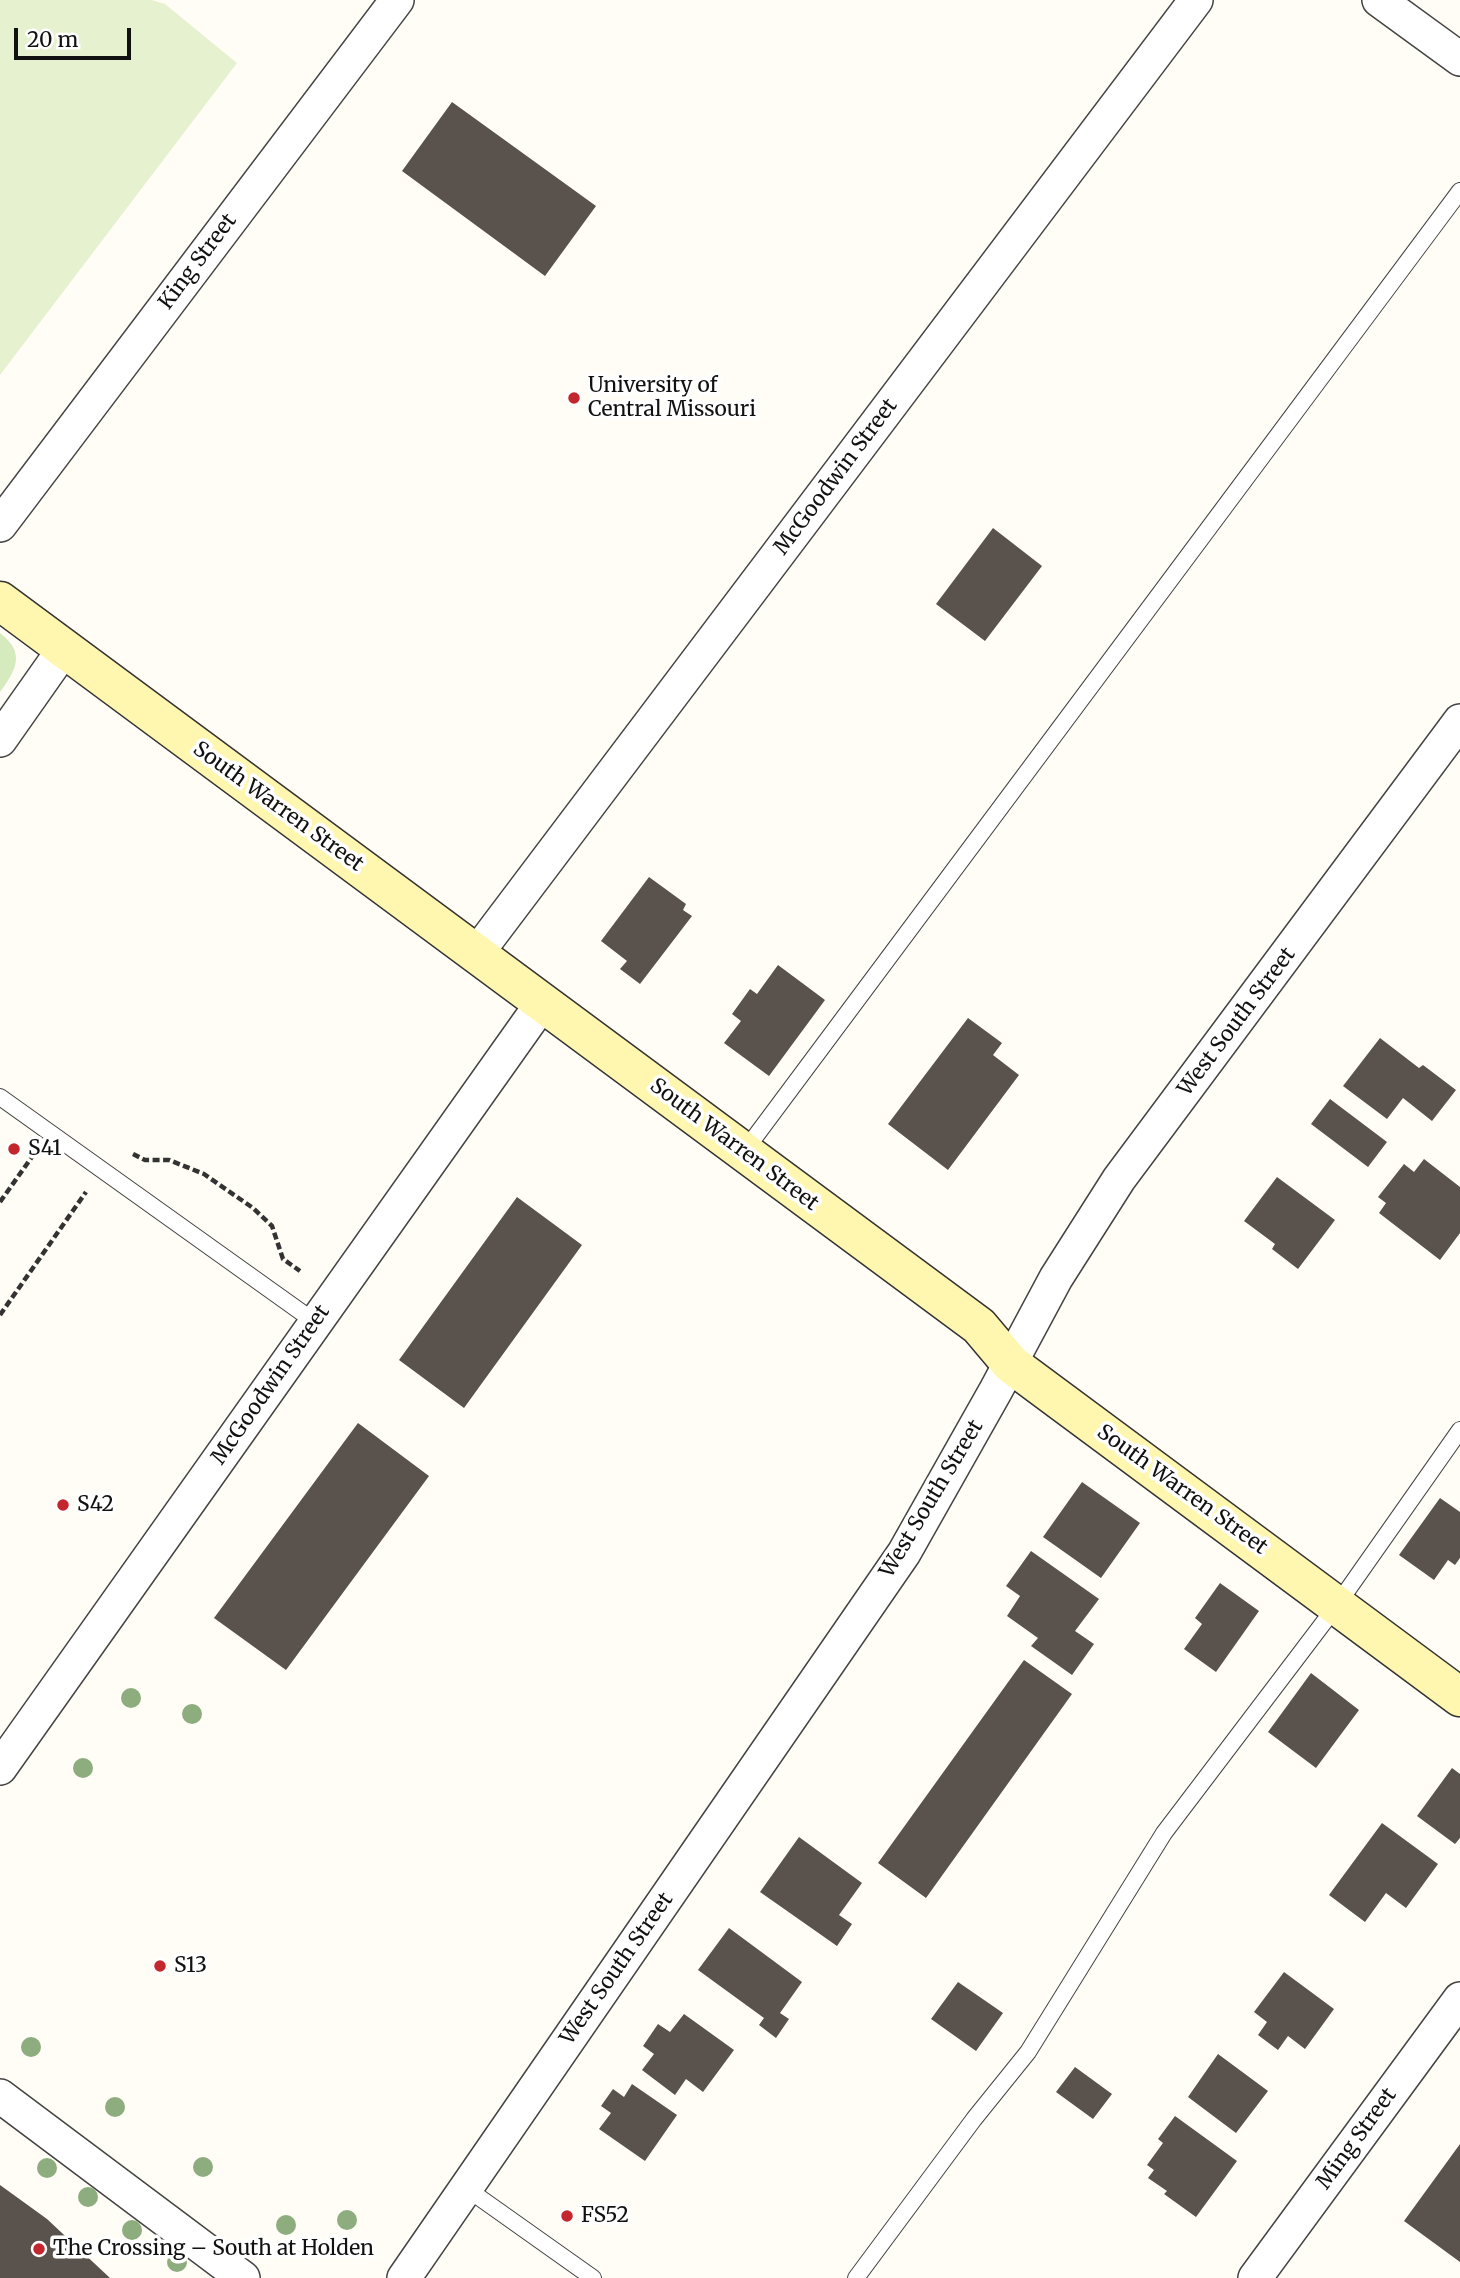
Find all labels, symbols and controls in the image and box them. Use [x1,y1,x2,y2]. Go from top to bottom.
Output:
scale bar [18,14,135,58]
text: 20 m [27,26,78,53]
street label: King Street [154,209,242,315]
place label: University of Central Missouri [588,373,756,423]
marker: University of Central Missouri [566,390,582,406]
street label: McGoodwin Street [769,394,903,560]
street label: South Warren Street [188,737,368,877]
street label: West South Street [1173,943,1301,1101]
street label: South Warren Street [645,1073,823,1217]
place label: S41 [28,1136,62,1162]
marker: S41 [6,1141,22,1157]
street label: McGoodwin Street [207,1300,335,1470]
street label: West South Street [875,1416,989,1582]
street label: South Warren Street [1092,1420,1272,1560]
place label: S42 [77,1492,114,1518]
marker: S42 [55,1497,71,1513]
street label: West South Street [555,1888,679,2050]
place label: S13 [174,1953,207,1979]
marker: S13 [152,1958,168,1974]
street label: Ming Street [1312,2083,1402,2195]
place label: FS52 [581,2203,629,2229]
marker: FS52 [559,2208,575,2224]
place label: The Crossing – South at Holden [53,2236,374,2262]
marker: The Crossing – South at Holden [31,2241,47,2257]

